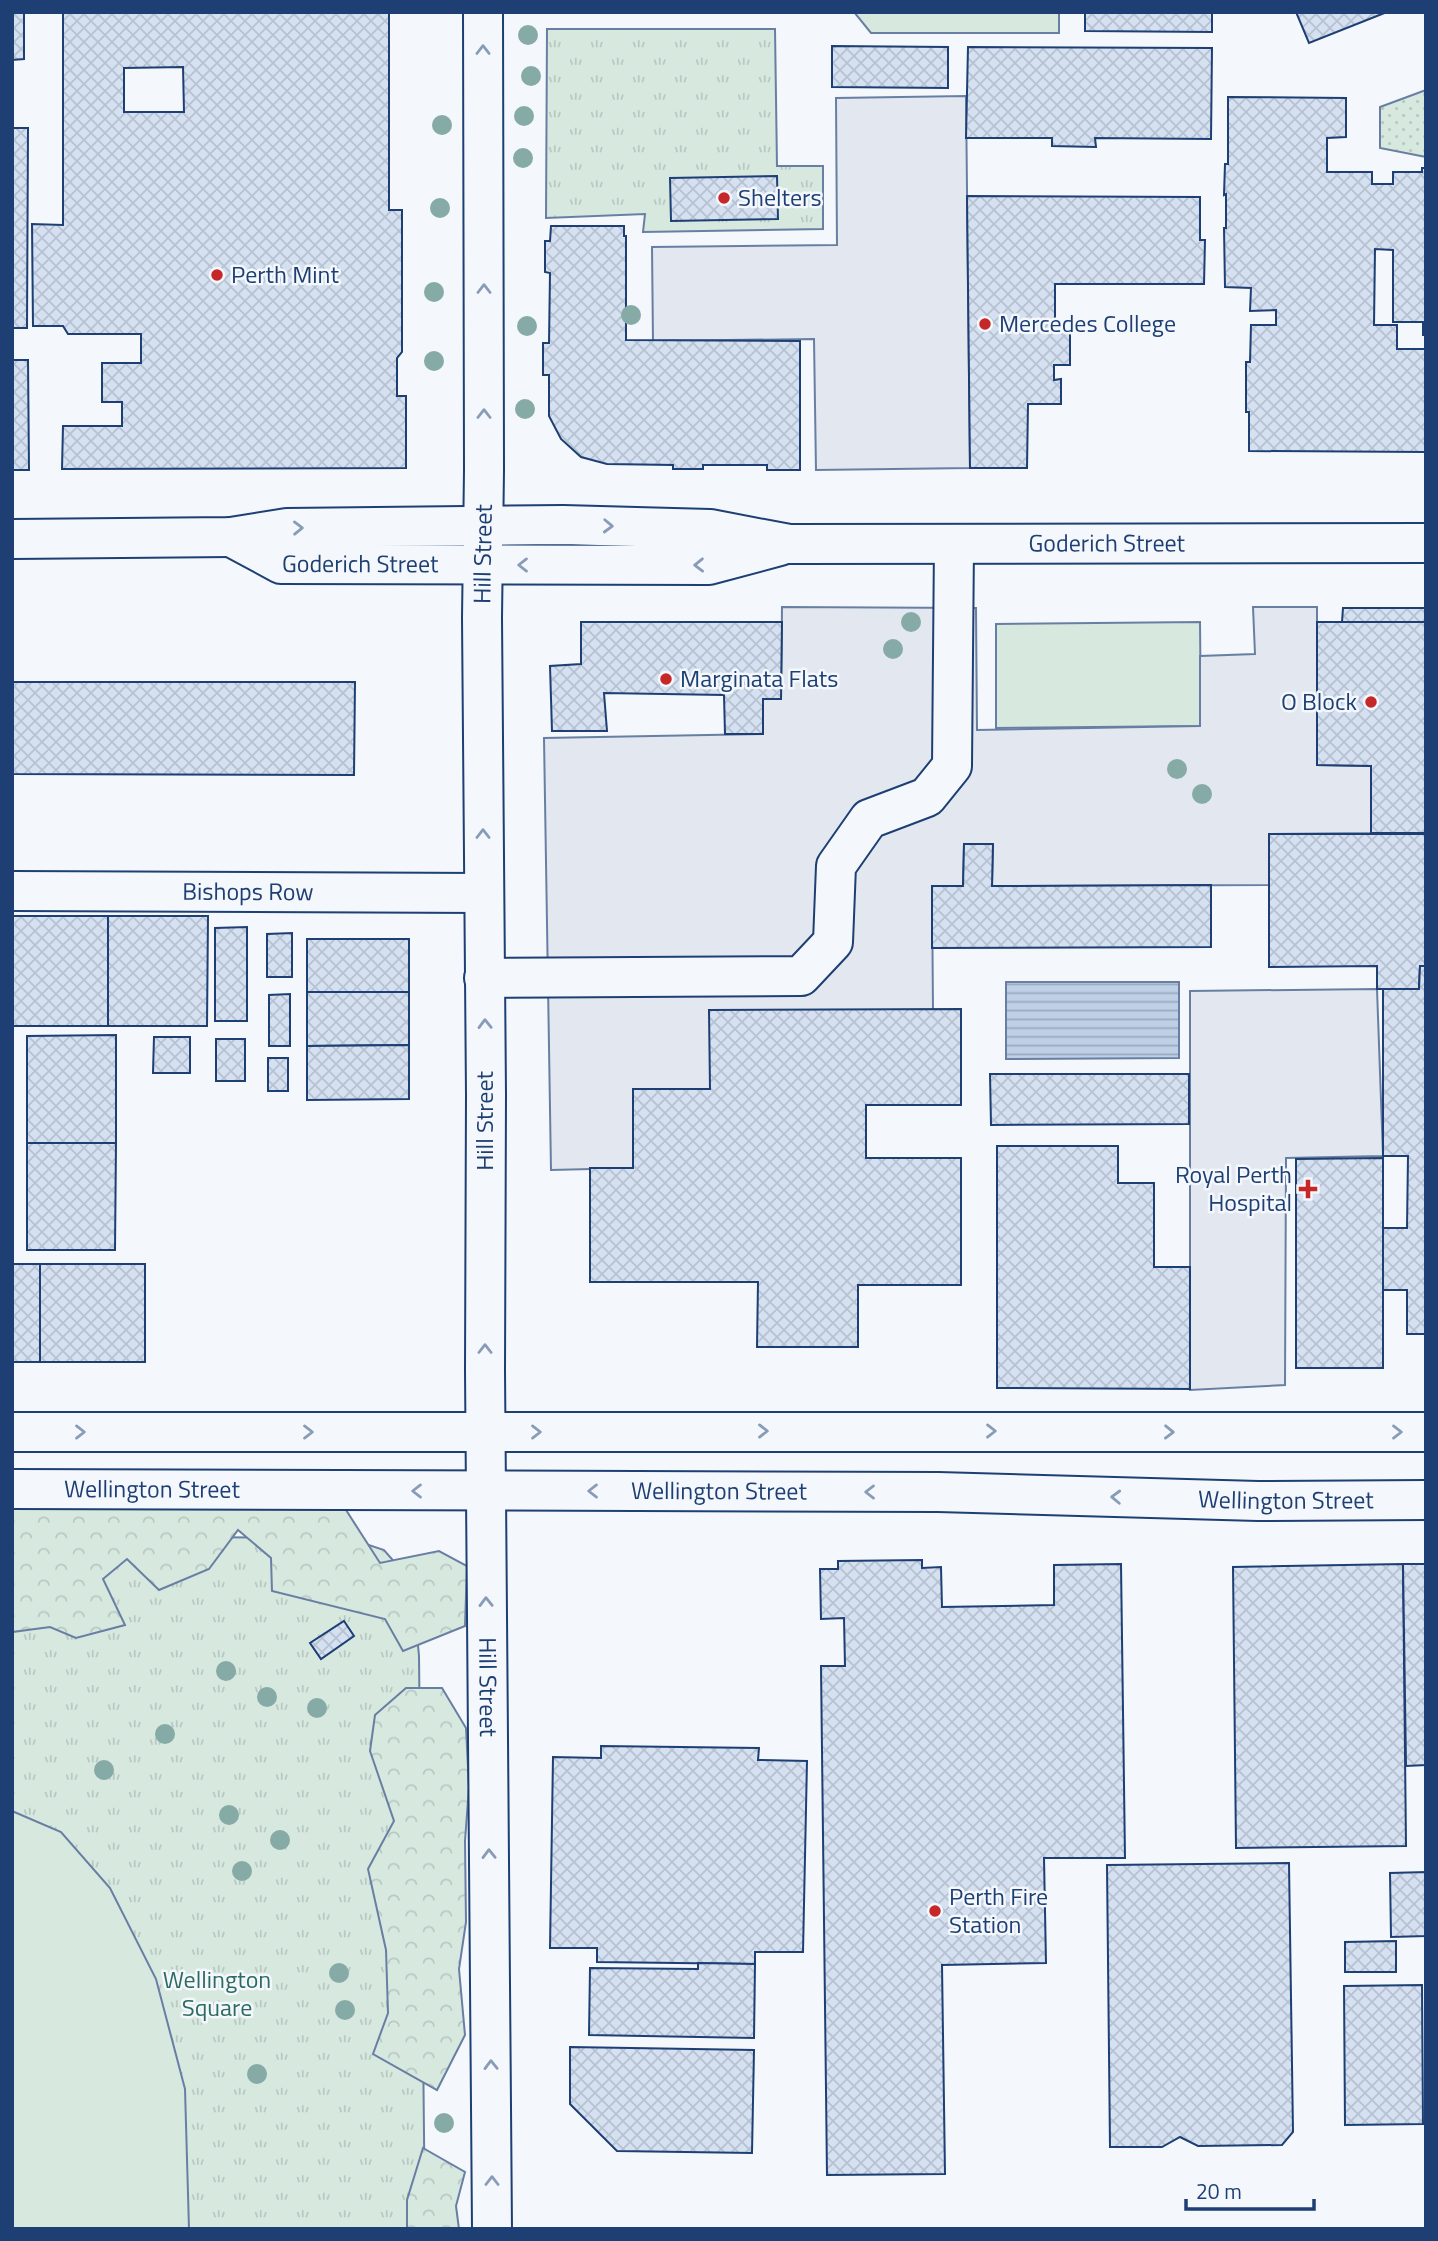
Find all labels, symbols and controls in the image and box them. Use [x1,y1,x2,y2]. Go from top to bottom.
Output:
one-way arrow [475,44,491,54]
place label: Shelters [738,179,822,215]
marker: Shelters [716,190,732,206]
place label: Perth Mint [231,256,339,292]
marker: Perth Mint [209,267,225,283]
one-way arrow [476,283,492,294]
place label: Mercedes College [999,305,1176,341]
marker: Mercedes College [977,316,993,332]
one-way arrow [476,408,492,418]
street label: Hill Street [463,503,501,604]
one-way arrow [602,519,613,534]
one-way arrow [294,520,304,536]
street label: Goderich Street [1029,524,1186,561]
street label: Goderich Street [282,545,439,581]
one-way arrow [517,557,528,573]
one-way arrow [693,557,704,573]
place label: Marginata Flats [680,660,838,696]
marker: Marginata Flats [658,671,674,687]
place label: O Block [1281,683,1357,719]
marker: O Block [1363,694,1379,710]
one-way arrow [475,828,491,838]
street label: Bishops Row [182,873,314,909]
one-way arrow [477,1018,492,1029]
street label: Hill Street [466,1071,502,1171]
place label: Royal Perth Hospital [1175,1156,1292,1220]
marker: Royal Perth Hospital [1298,1179,1318,1199]
one-way arrow [477,1344,493,1354]
one-way arrow [758,1423,769,1439]
one-way arrow [986,1423,996,1439]
one-way arrow [76,1424,86,1440]
one-way arrow [303,1424,314,1440]
one-way arrow [531,1424,541,1440]
one-way arrow [1164,1424,1175,1440]
one-way arrow [1392,1424,1402,1440]
street label: Wellington Street [64,1470,240,1507]
street label: Wellington Street [631,1472,807,1509]
street label: Wellington Street [1198,1480,1374,1518]
one-way arrow [412,1483,422,1499]
one-way arrow [588,1483,598,1499]
one-way arrow [864,1484,875,1500]
one-way arrow [1110,1489,1121,1505]
one-way arrow [479,1596,494,1607]
street label: Hill Street [470,1637,507,1738]
one-way arrow [481,1848,497,1859]
place label: Perth Fire Station [949,1878,1048,1942]
marker: Perth Fire Station [927,1903,943,1919]
park label: Wellington Square [163,1961,271,2025]
one-way arrow [483,2060,499,2070]
scale bar [1186,2168,1314,2212]
one-way arrow [484,2175,500,2186]
text: 20 m [1196,2175,1242,2207]

